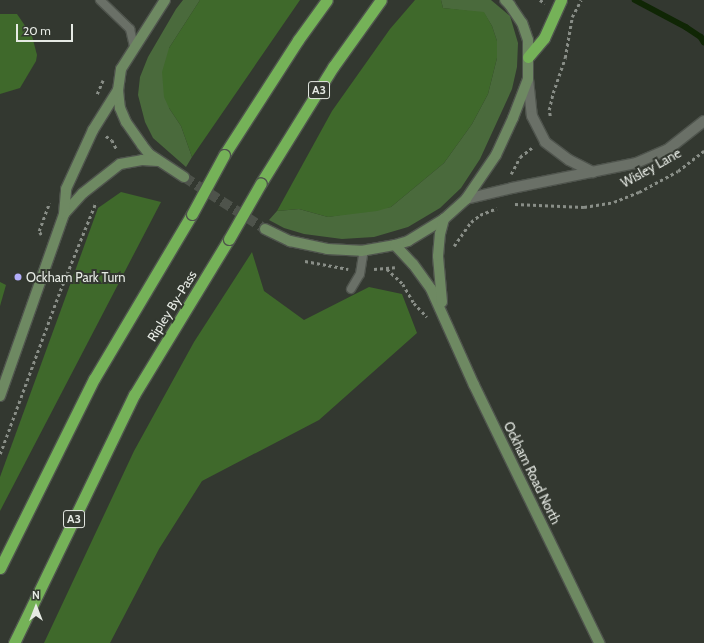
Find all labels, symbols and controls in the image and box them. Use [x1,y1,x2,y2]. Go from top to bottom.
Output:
scale bar [18,16,75,42]
text: 20 m [23,23,51,38]
road number: A3 [308,80,330,100]
street label: Wisley Lane [618,145,684,191]
street label: Ripley By-Pass [144,268,200,344]
place label: Ockham Park Turn [26,269,126,285]
marker: Ockham Park Turn [13,272,23,282]
street label: Ockham Road North [500,419,564,527]
road number: A3 [63,509,85,529]
north arrow [16,587,56,627]
text: N [32,588,40,602]

